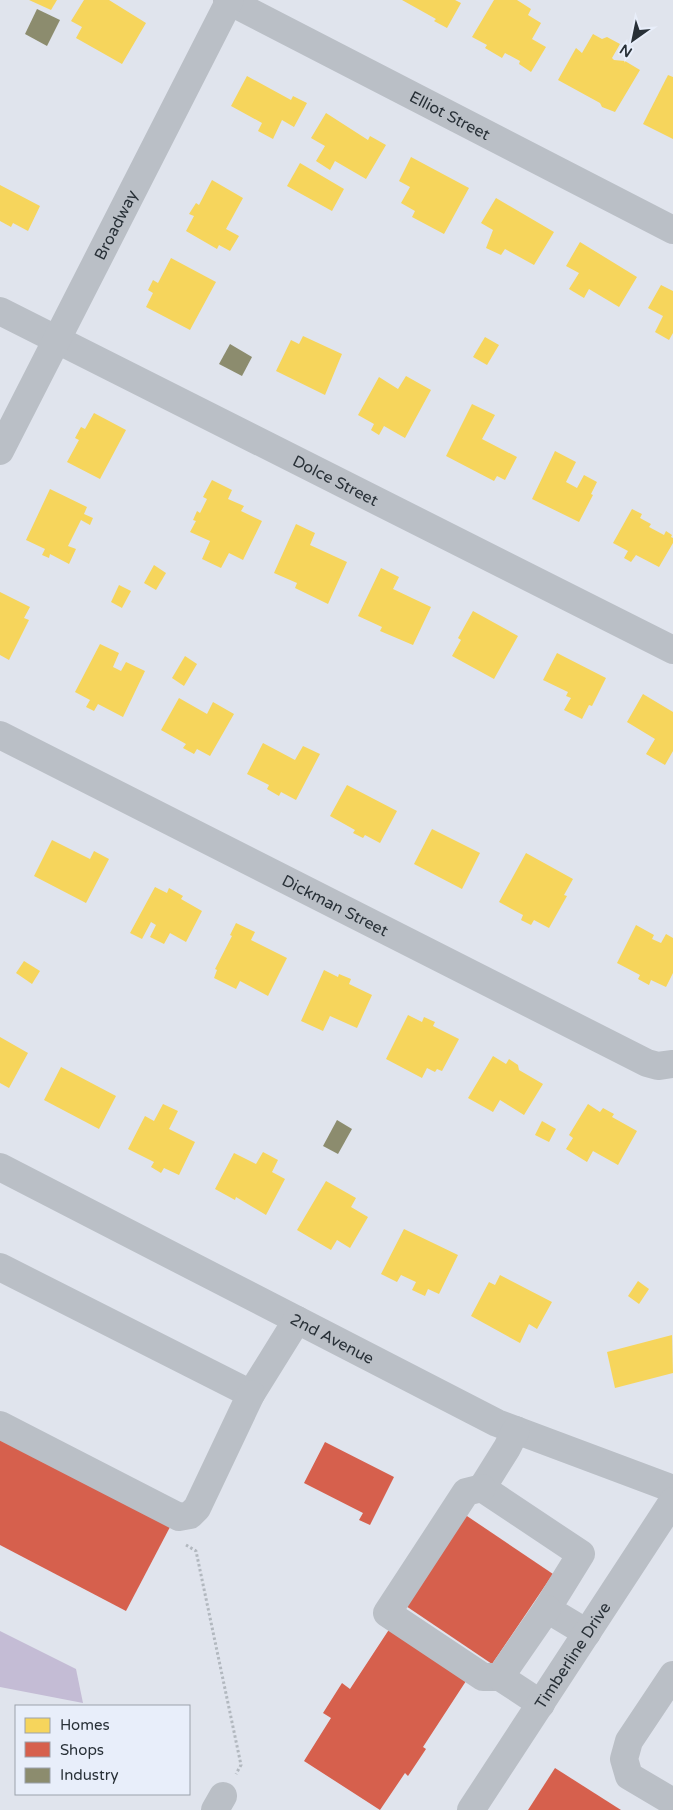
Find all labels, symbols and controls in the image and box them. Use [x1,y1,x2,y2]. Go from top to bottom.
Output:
north arrow [608,15,658,65]
text: N [617,40,636,61]
street label: Elliot Street [406,87,493,145]
street label: Broadway [90,187,143,263]
street label: Dolce Street [289,451,381,511]
street label: Dickman Street [278,871,391,941]
street label: 2nd Avenue [287,1309,377,1369]
street label: Timberline Drive [531,1598,615,1713]
legend [15,1705,190,1795]
text: Homes [60,1716,110,1734]
text: Shops [60,1741,104,1759]
text: Industry [60,1766,119,1784]

